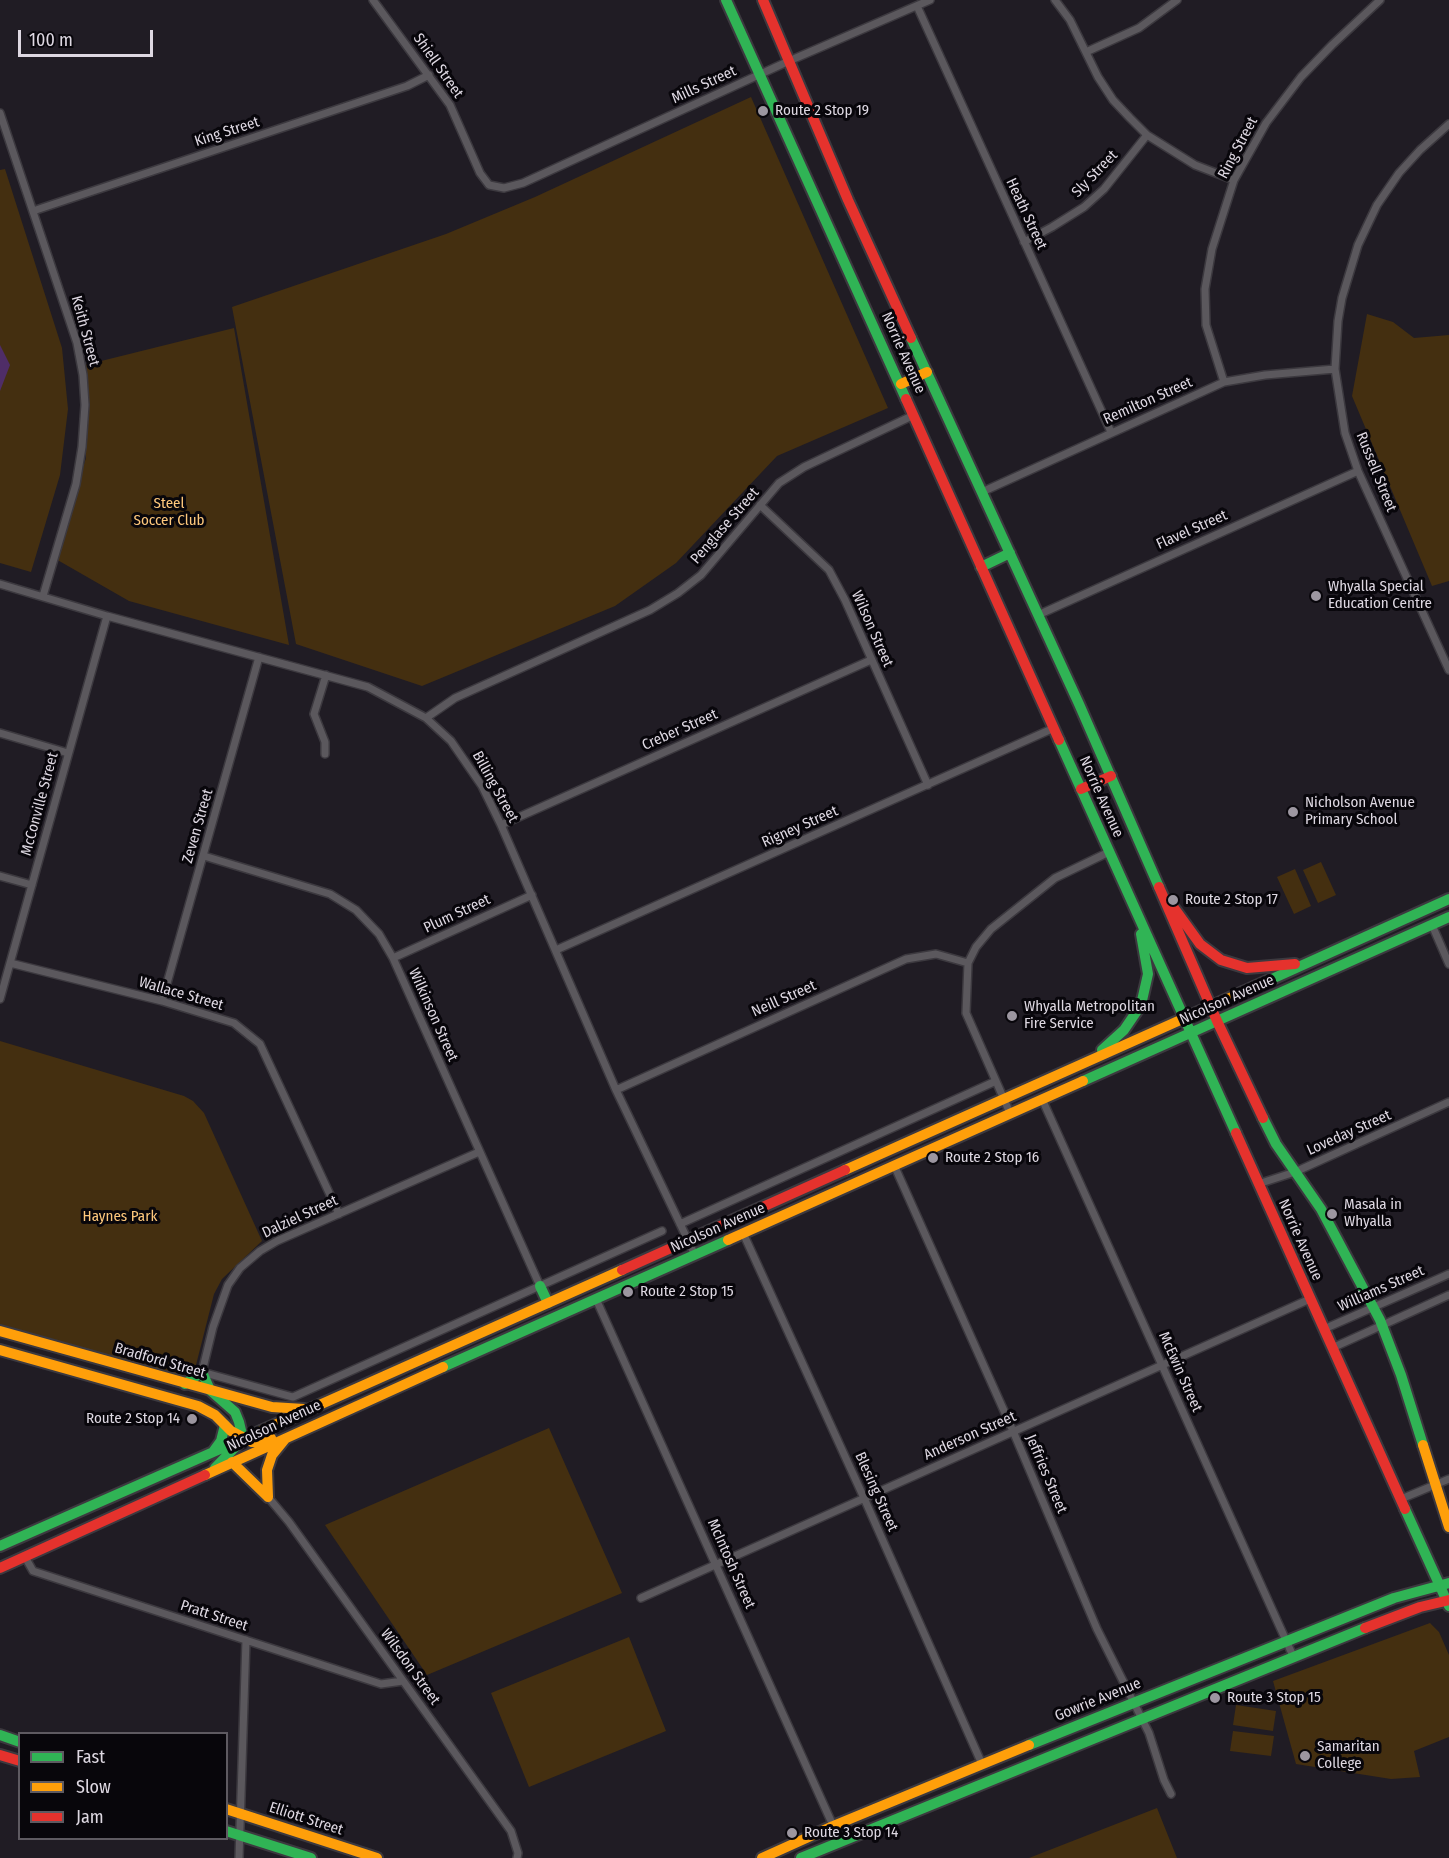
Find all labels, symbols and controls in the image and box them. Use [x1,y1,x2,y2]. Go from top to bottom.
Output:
scale bar [21,18,156,56]
text: 100 m [29,29,73,51]
street label: Shiell Street [409,30,467,102]
street label: Mills Street [669,62,739,108]
place label: Route 2 Stop 19 [775,102,869,120]
marker: Route 2 Stop 19 [756,104,770,118]
street label: King Street [192,113,262,151]
street label: Ring Street [1214,114,1262,182]
street label: Sly Street [1068,147,1122,201]
street label: Heath Street [1002,175,1050,253]
street label: Keith Street [67,294,103,368]
street label: Norrie Avenue [877,309,929,397]
street label: Remilton Street [1101,373,1195,429]
street label: Russell Street [1352,429,1400,515]
street label: Penglase Street [687,484,763,568]
park label: Steel Soccer Club [133,495,205,530]
street label: Flavel Street [1154,506,1230,554]
place label: Whyalla Special Education Centre [1328,578,1432,613]
street label: Wilson Street [847,588,897,670]
marker: Whyalla Special Education Centre [1309,589,1323,603]
street label: Creber Street [639,705,721,755]
street label: Billing Street [468,748,522,826]
street label: McConville Street [18,750,62,858]
street label: Norrie Avenue [1075,753,1127,841]
street label: Zeven Street [179,787,217,865]
place label: Nicholson Avenue Primary School [1305,794,1415,829]
street label: Rigney Street [759,802,841,852]
marker: Nicholson Avenue Primary School [1286,805,1300,819]
street label: Plum Street [421,891,493,937]
place label: Route 2 Stop 17 [1185,891,1278,909]
marker: Route 2 Stop 17 [1166,893,1180,907]
street label: Wilkinson Street [404,966,462,1064]
street label: Nicolson Avenue [1177,971,1277,1029]
street label: Wallace Street [137,973,225,1015]
street label: Neill Street [749,977,819,1021]
place label: Whyalla Metropolitan Fire Service [1024,998,1155,1033]
marker: Whyalla Metropolitan Fire Service [1005,1009,1019,1023]
street label: Loveday Street [1304,1106,1394,1160]
place label: Route 2 Stop 16 [945,1149,1039,1167]
marker: Route 2 Stop 16 [926,1151,940,1165]
street label: Dalziel Street [259,1192,341,1242]
street label: Norrie Avenue [1274,1196,1326,1284]
place label: Masala in Whyalla [1344,1196,1402,1231]
street label: Nicolson Avenue [668,1199,768,1257]
marker: Masala in Whyalla [1325,1207,1339,1221]
park label: Haynes Park [83,1208,157,1226]
street label: Williams Street [1335,1262,1427,1316]
place label: Route 2 Stop 15 [640,1283,734,1301]
marker: Route 2 Stop 15 [621,1285,635,1299]
street label: McEwin Street [1154,1329,1206,1415]
street label: Bradford Street [112,1339,208,1383]
street label: Nicolson Avenue [224,1396,324,1456]
street label: Anderson Street [921,1408,1019,1464]
place label: Route 2 Stop 14 [86,1410,180,1428]
marker: Route 2 Stop 14 [185,1412,199,1426]
street label: Jeffries Street [1021,1432,1071,1516]
street label: Blesing Street [850,1449,902,1535]
street label: McIntosh Street [703,1516,759,1612]
street label: Pratt Street [178,1597,250,1635]
street label: Wilsdon Street [376,1625,444,1709]
street label: Gowrie Avenue [1052,1675,1144,1725]
place label: Route 3 Stop 15 [1227,1689,1321,1707]
marker: Route 3 Stop 15 [1208,1691,1222,1705]
legend [18,1732,228,1840]
place label: Samaritan College [1317,1738,1380,1773]
text: Fast [76,1746,105,1768]
marker: Samaritan College [1298,1749,1312,1763]
text: Slow [76,1776,111,1798]
street label: Elliott Street [267,1799,345,1839]
text: Jam [76,1806,104,1828]
place label: Route 3 Stop 14 [804,1824,898,1842]
marker: Route 3 Stop 14 [785,1826,799,1840]

